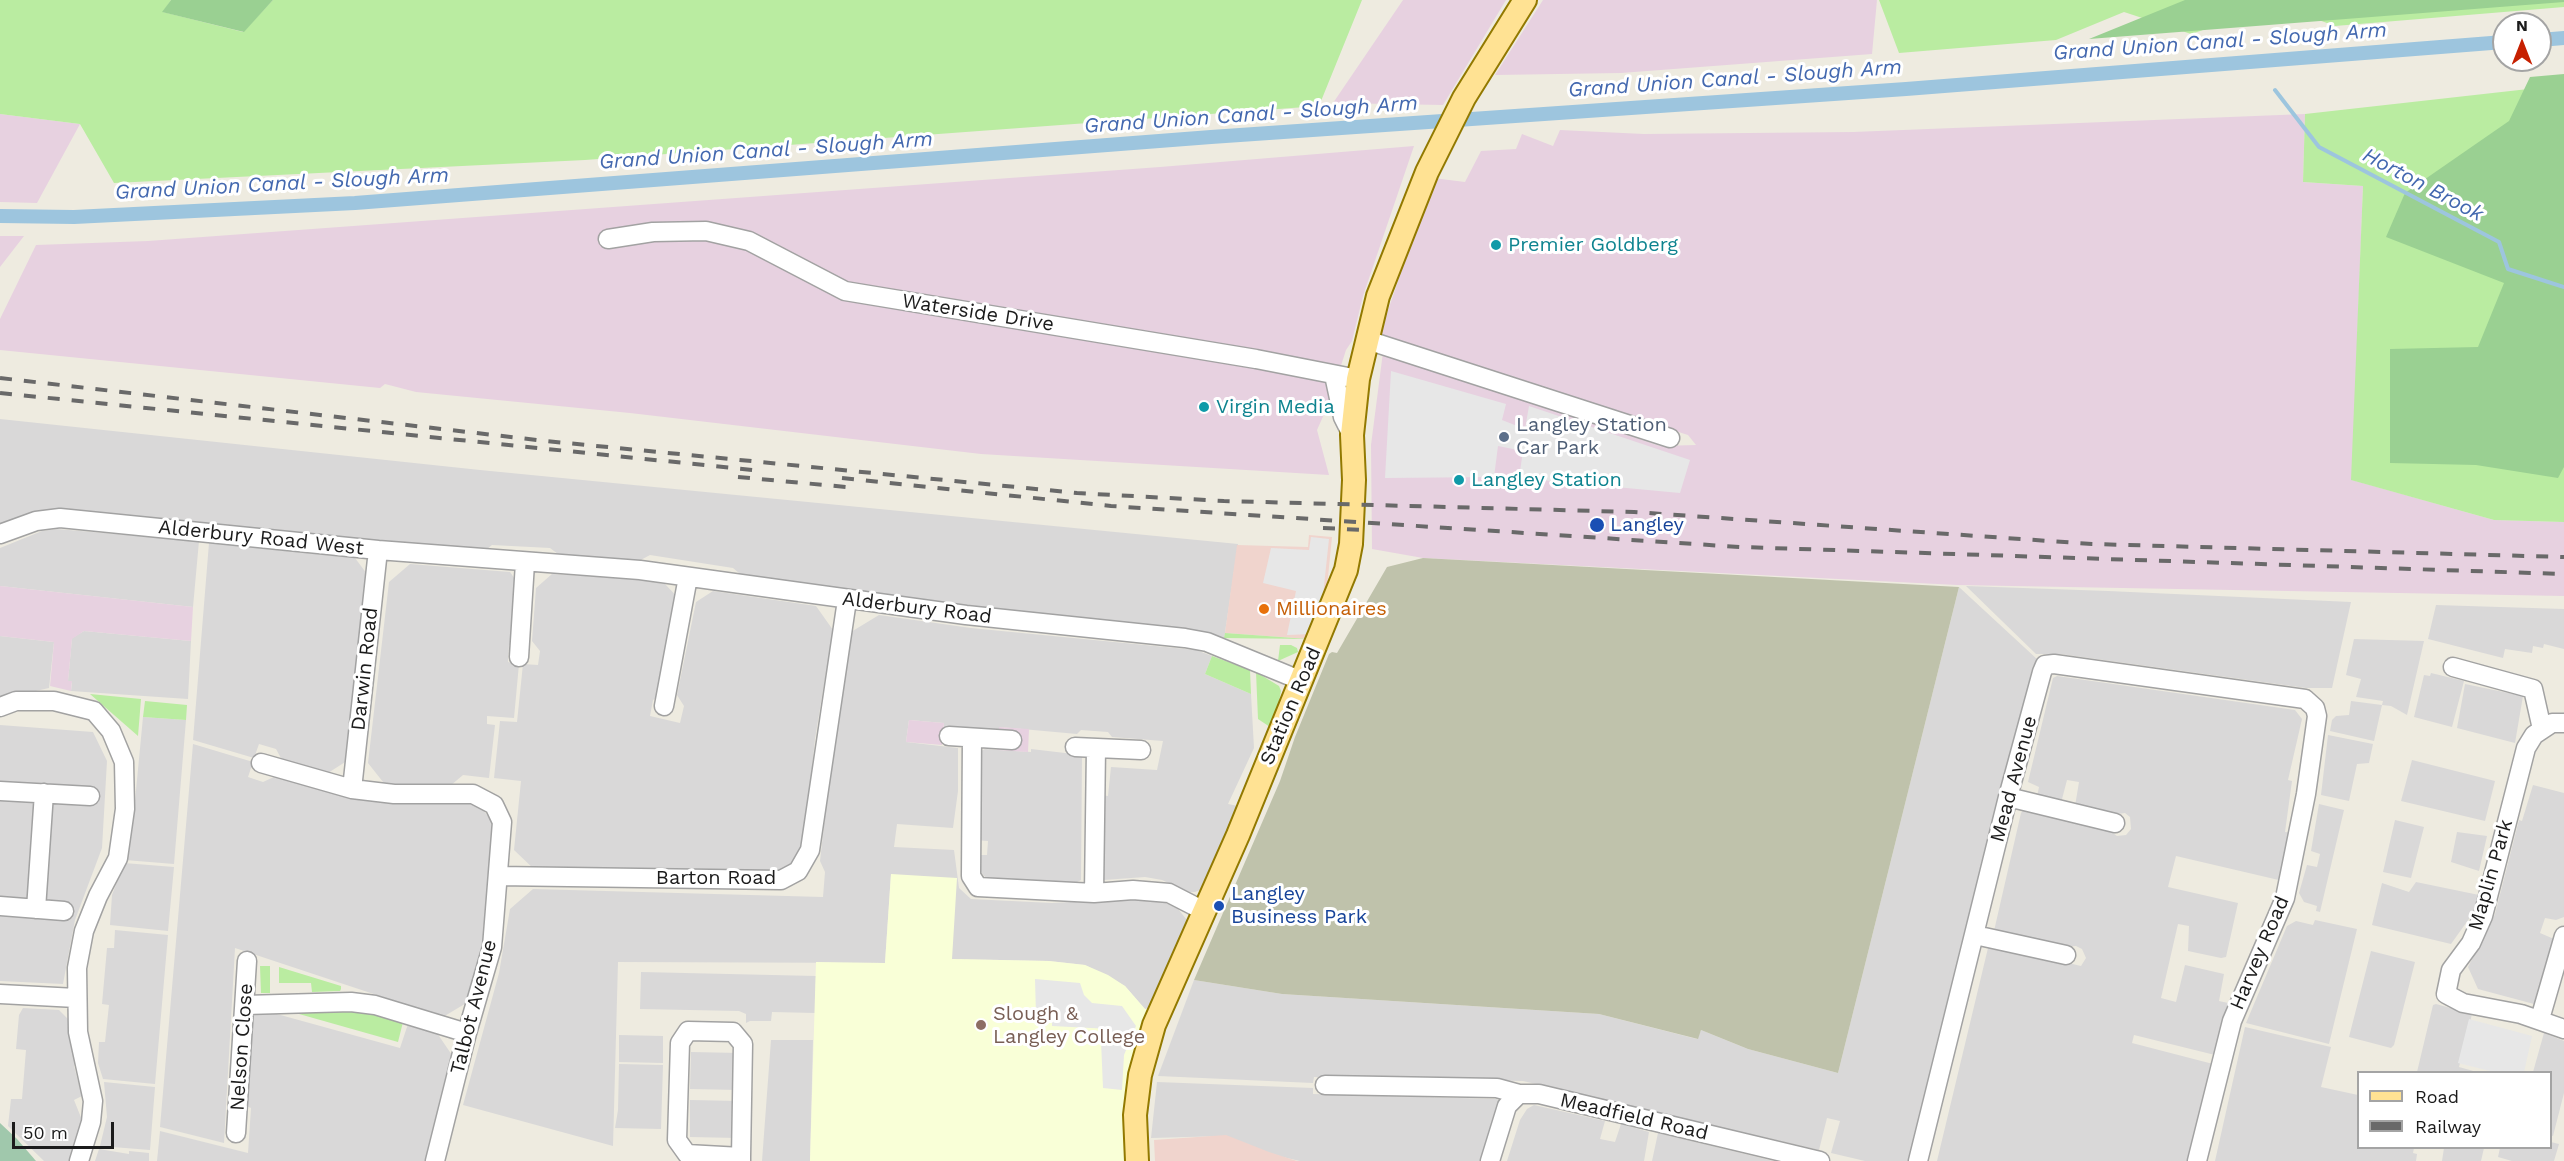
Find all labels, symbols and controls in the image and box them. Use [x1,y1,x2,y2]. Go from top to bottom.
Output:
north arrow [2492,12,2552,72]
text: N [2516,16,2528,35]
water label: Grand Union Canal - Slough Arm [2052,18,2388,66]
water label: Grand Union Canal - Slough Arm [1567,55,1903,103]
water label: Grand Union Canal - Slough Arm [1083,91,1419,139]
water label: Grand Union Canal - Slough Arm [598,127,934,175]
water label: Horton Brook [2358,143,2488,227]
water label: Grand Union Canal - Slough Arm [114,163,450,205]
place label: Premier Goldberg [1508,233,1678,257]
marker: Premier Goldberg [1489,238,1503,252]
street label: Waterside Drive [900,289,1056,337]
place label: Virgin Media [1216,395,1335,419]
marker: Virgin Media [1197,400,1211,414]
place label: Langley Station Car Park [1516,413,1667,460]
marker: Langley Station Car Park [1497,430,1511,444]
place label: Langley Station [1471,468,1622,492]
marker: Langley Station [1452,473,1466,487]
place label: Langley [1610,513,1684,537]
street label: Alderbury Road West [157,515,365,561]
marker: Langley [1588,516,1606,534]
street label: Alderbury Road [841,587,993,629]
place label: Millionaires [1276,597,1387,621]
marker: Millionaires [1257,602,1271,616]
street label: Darwin Road [347,606,383,732]
street label: Station Road [1255,643,1327,769]
street label: Mead Avenue [1986,713,2042,845]
street label: Maplin Park [2464,817,2518,933]
street label: Barton Road [656,866,776,890]
place label: Langley Business Park [1231,882,1367,929]
street label: Harvey Road [2225,892,2295,1014]
marker: Langley Business Park [1212,899,1226,913]
street label: Talbot Avenue [446,937,502,1077]
street label: Nelson Close [226,982,258,1112]
place label: Slough & Langley College [993,1002,1145,1049]
marker: Slough & Langley College [974,1018,988,1032]
legend [2357,1071,2552,1149]
text: Road [2415,1086,2459,1107]
street label: Meadfield Road [1558,1088,1710,1146]
scale bar [15,1110,117,1148]
text: Railway [2415,1116,2481,1137]
text: 50 m [23,1122,68,1143]

